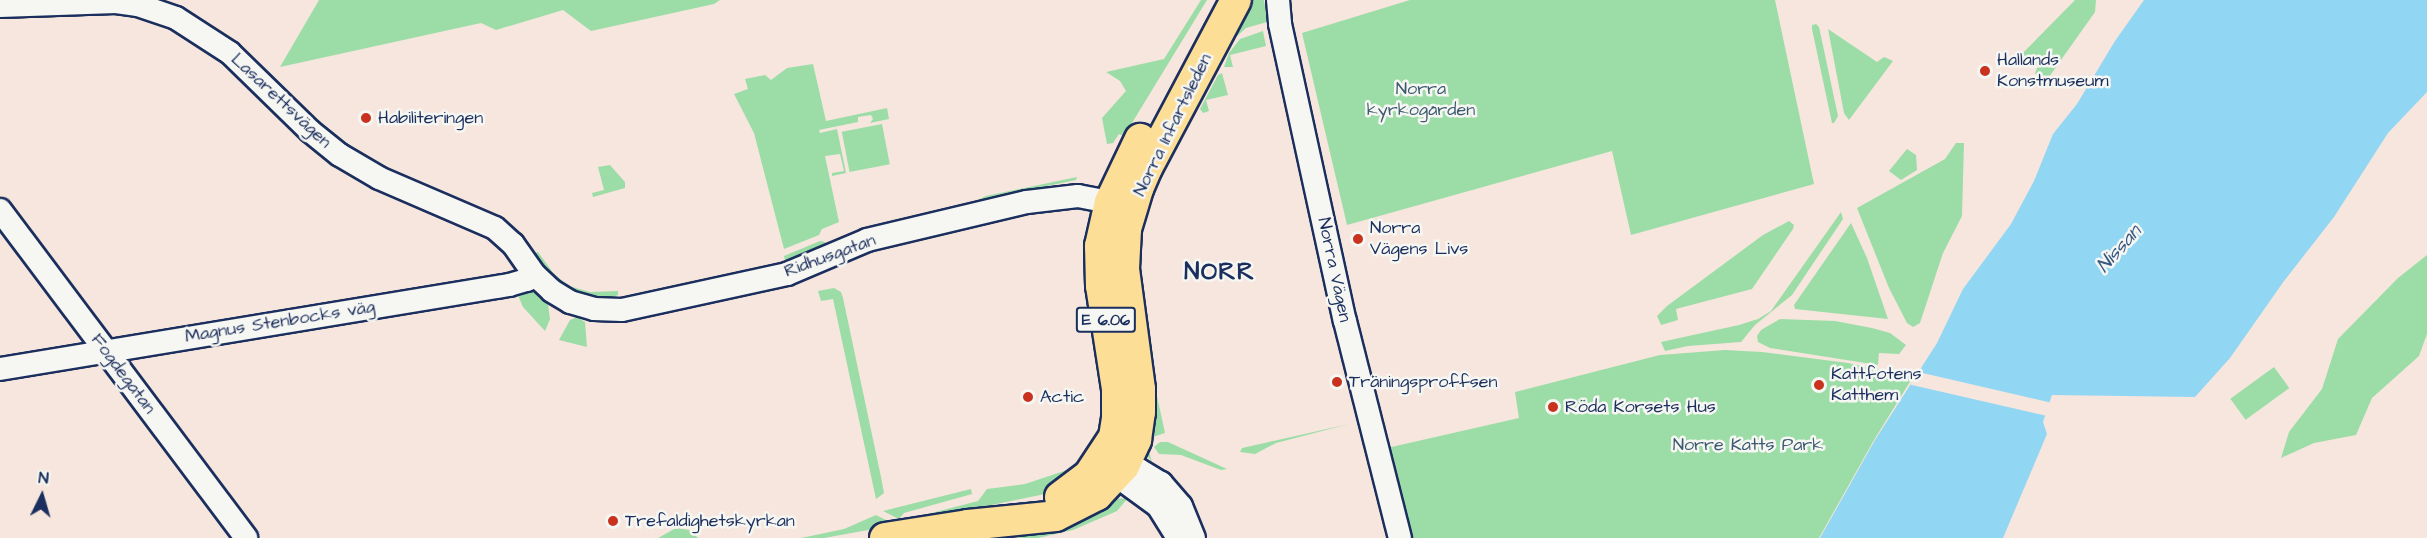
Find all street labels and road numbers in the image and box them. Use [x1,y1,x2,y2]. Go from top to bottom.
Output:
street label: Lasarettsvägen [226,49,336,153]
street label: Norra Infartsleden [1129,50,1217,200]
street label: Norra Vägen [1312,216,1356,324]
street label: Ridhusgatan [781,229,879,283]
street label: Magnus Stenbocks väg [183,296,377,348]
road number: E 6.06 [1074,307,1138,333]
street label: Fogdegatan [86,330,160,418]

